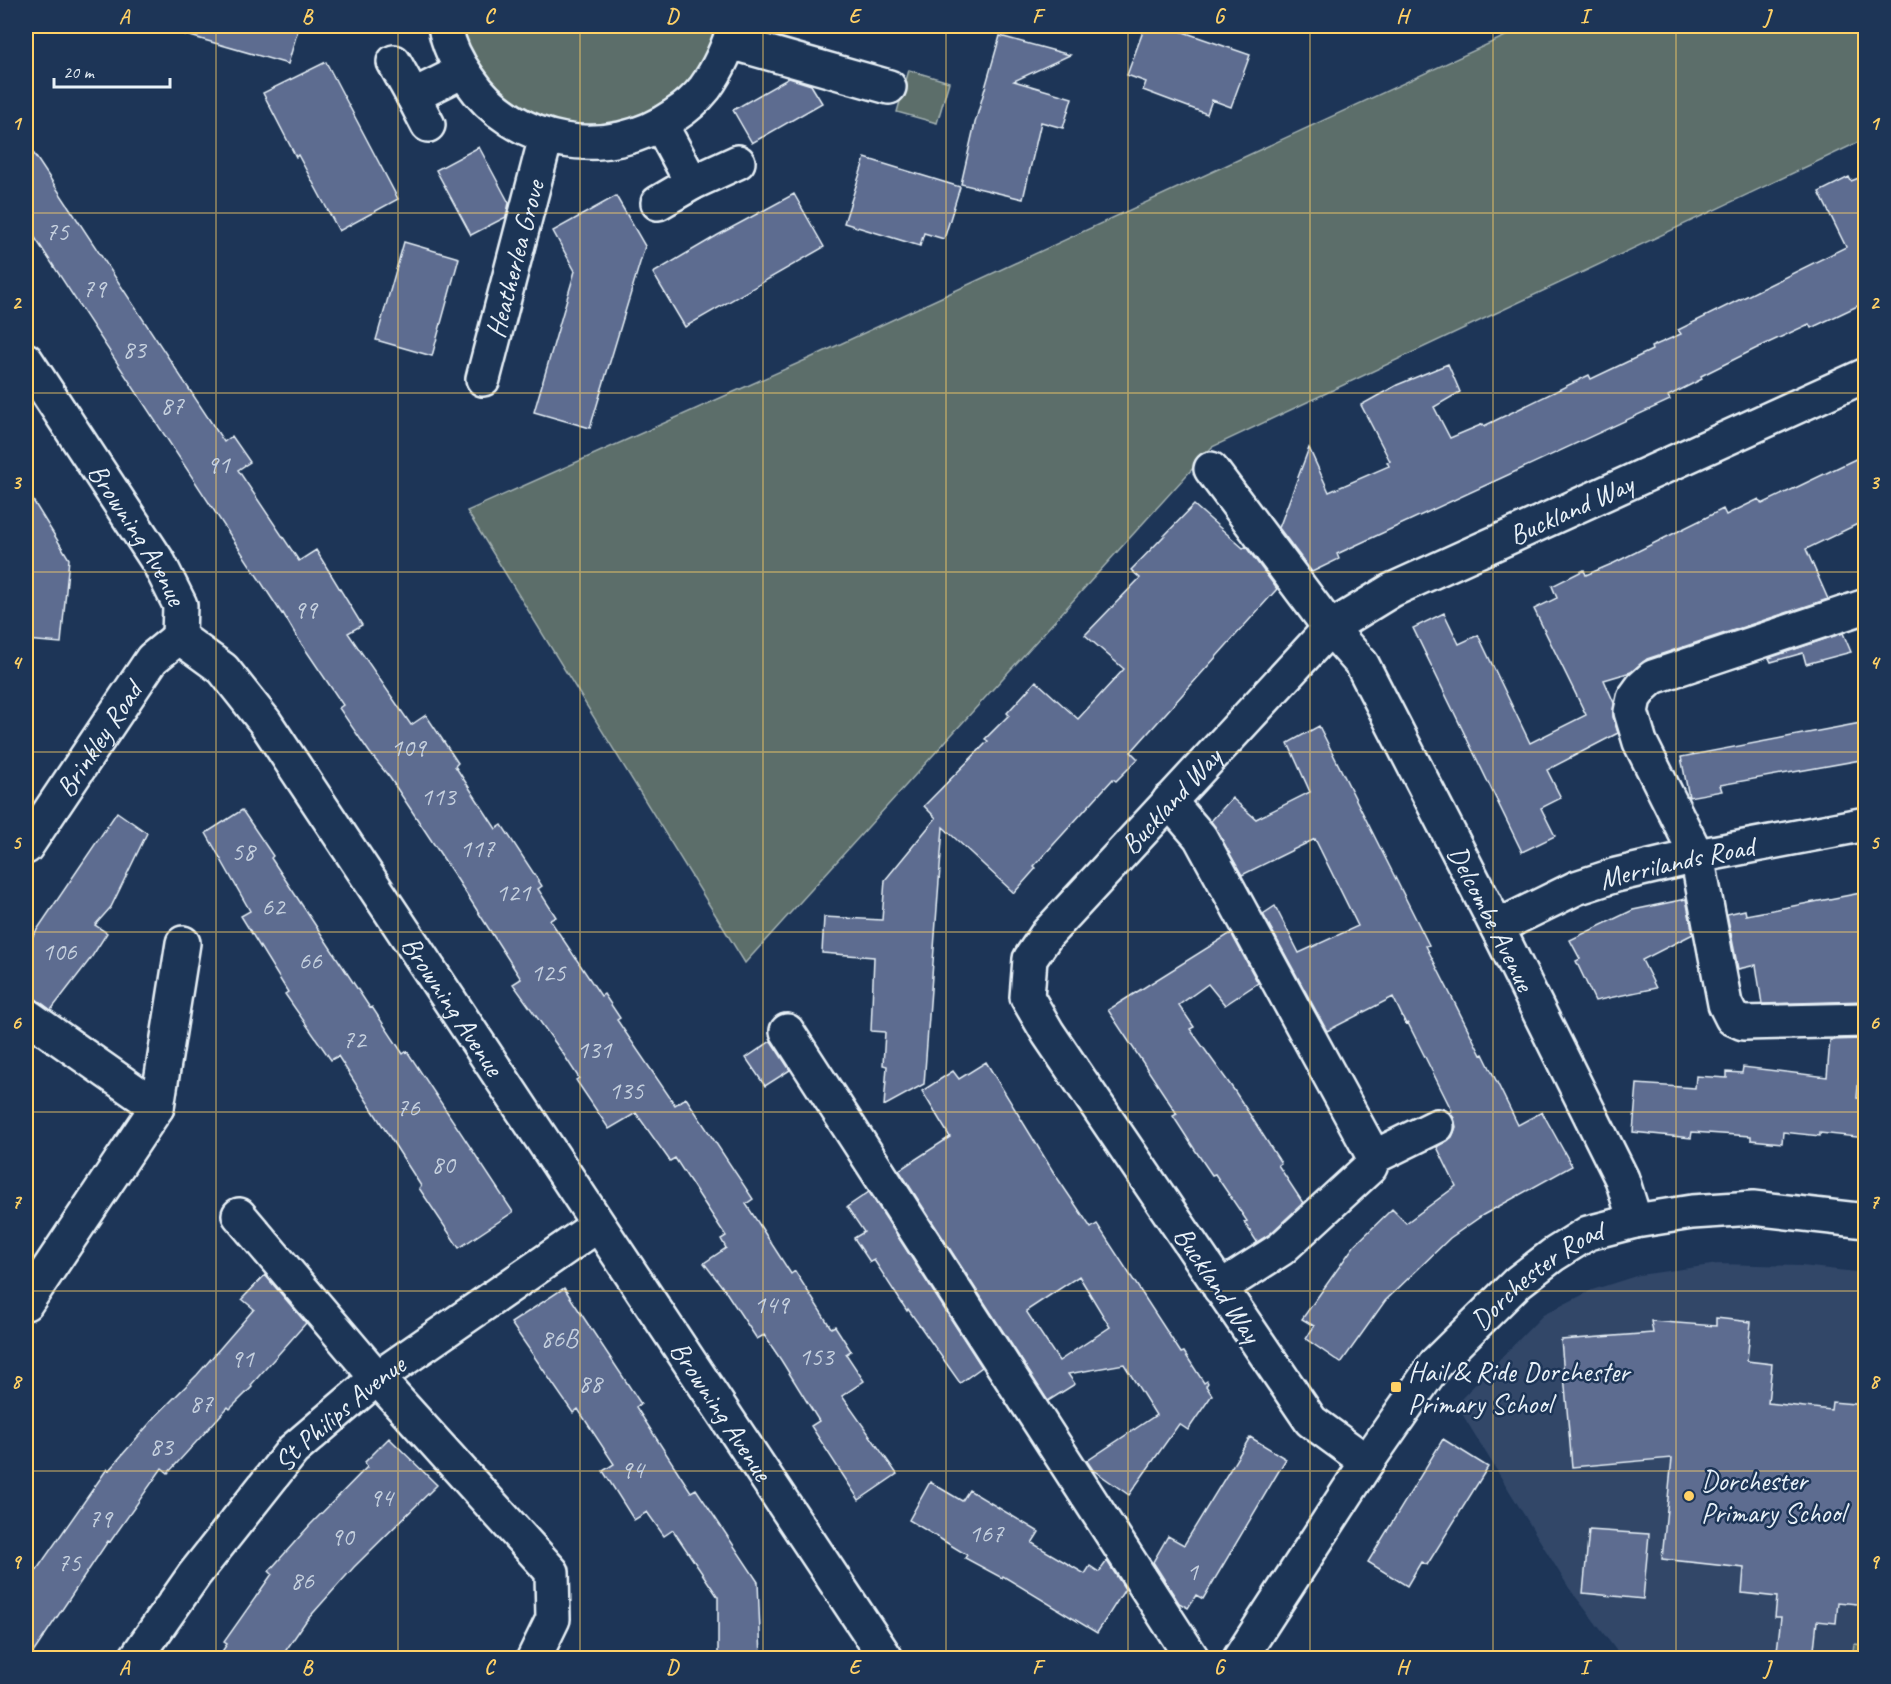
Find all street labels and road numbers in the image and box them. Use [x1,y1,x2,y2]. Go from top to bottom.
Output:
street label: Heatherlea Grove [477,175,552,342]
street label: Browning Avenue [80,457,195,613]
street label: Buckland Way [1503,465,1641,553]
street label: Brinkley Road [48,672,152,803]
street label: Buckland Way [1113,738,1230,861]
street label: Merrilands Road [1595,828,1761,897]
street label: Delcombe Avenue [1440,839,1544,998]
street label: Browning Avenue [394,929,513,1084]
street label: Dorchester Road [1463,1212,1610,1337]
street label: Buckland Way [1166,1220,1271,1351]
street label: Browning Avenue [662,1334,781,1489]
street label: St Philips Avenue [266,1346,413,1478]

